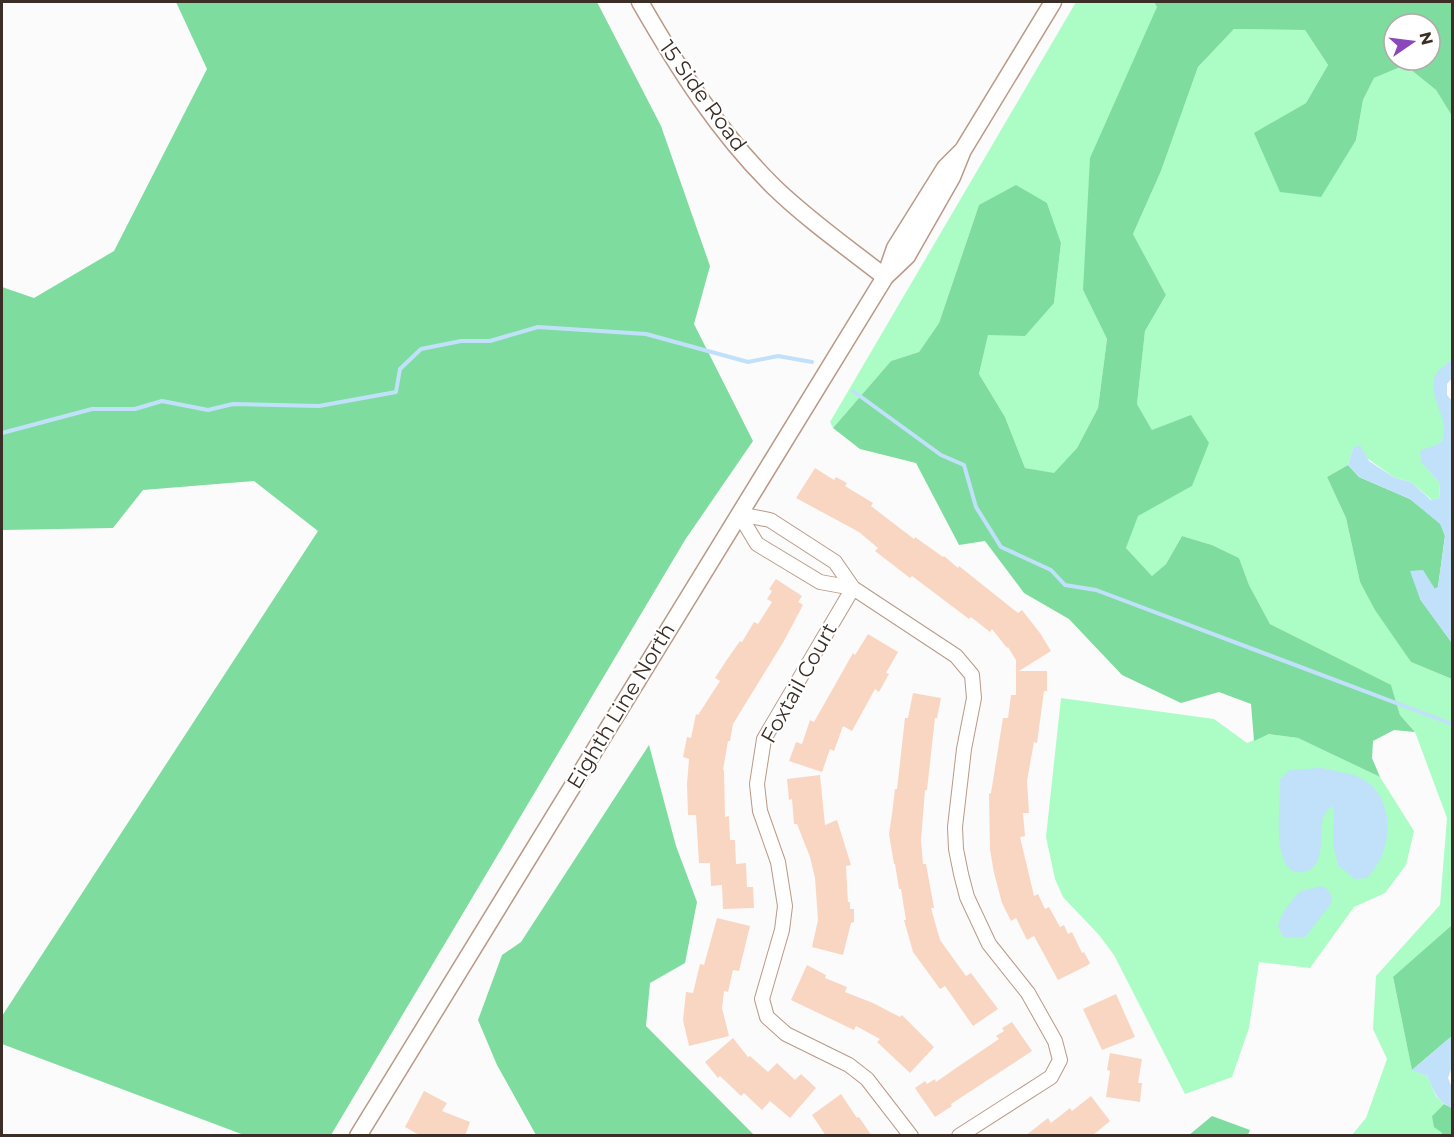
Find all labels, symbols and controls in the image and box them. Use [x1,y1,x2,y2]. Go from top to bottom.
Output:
north arrow [1382,12,1442,72]
text: N [1415,30,1437,47]
street label: 15 Side Road [655,35,752,156]
street label: Eighth Line North [561,618,680,793]
street label: Foxtail Court [755,618,842,747]

